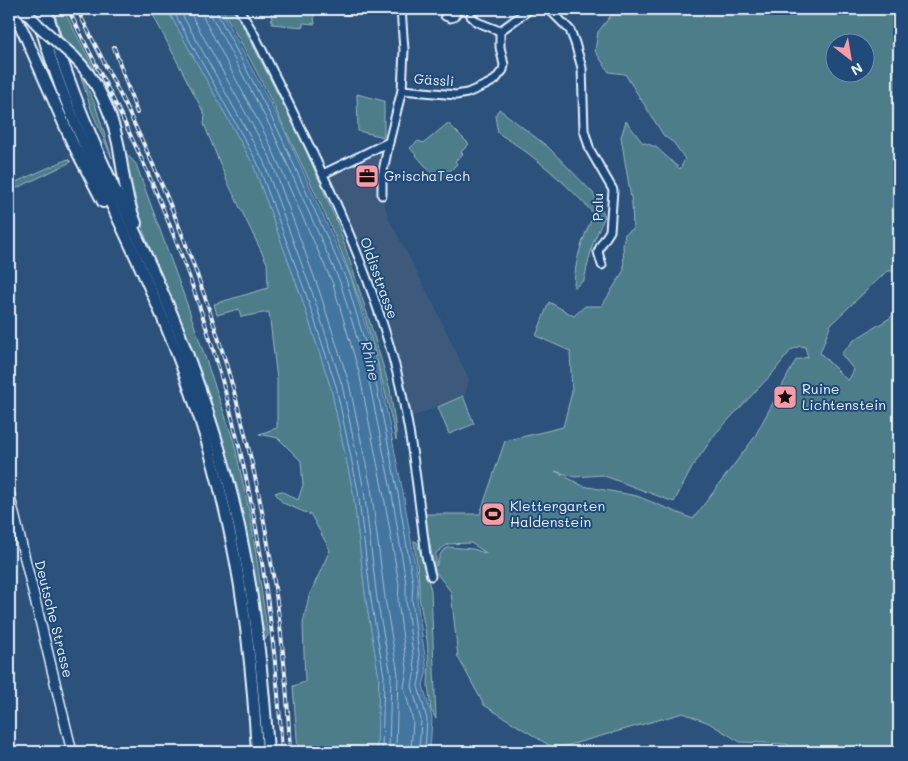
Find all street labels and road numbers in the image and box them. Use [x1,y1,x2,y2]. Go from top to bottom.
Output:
street label: Gässli [413,69,455,90]
street label: Palu [588,193,607,221]
street label: Oldisstrasse [356,234,403,321]
street label: Deutsche Strasse [31,558,78,680]

